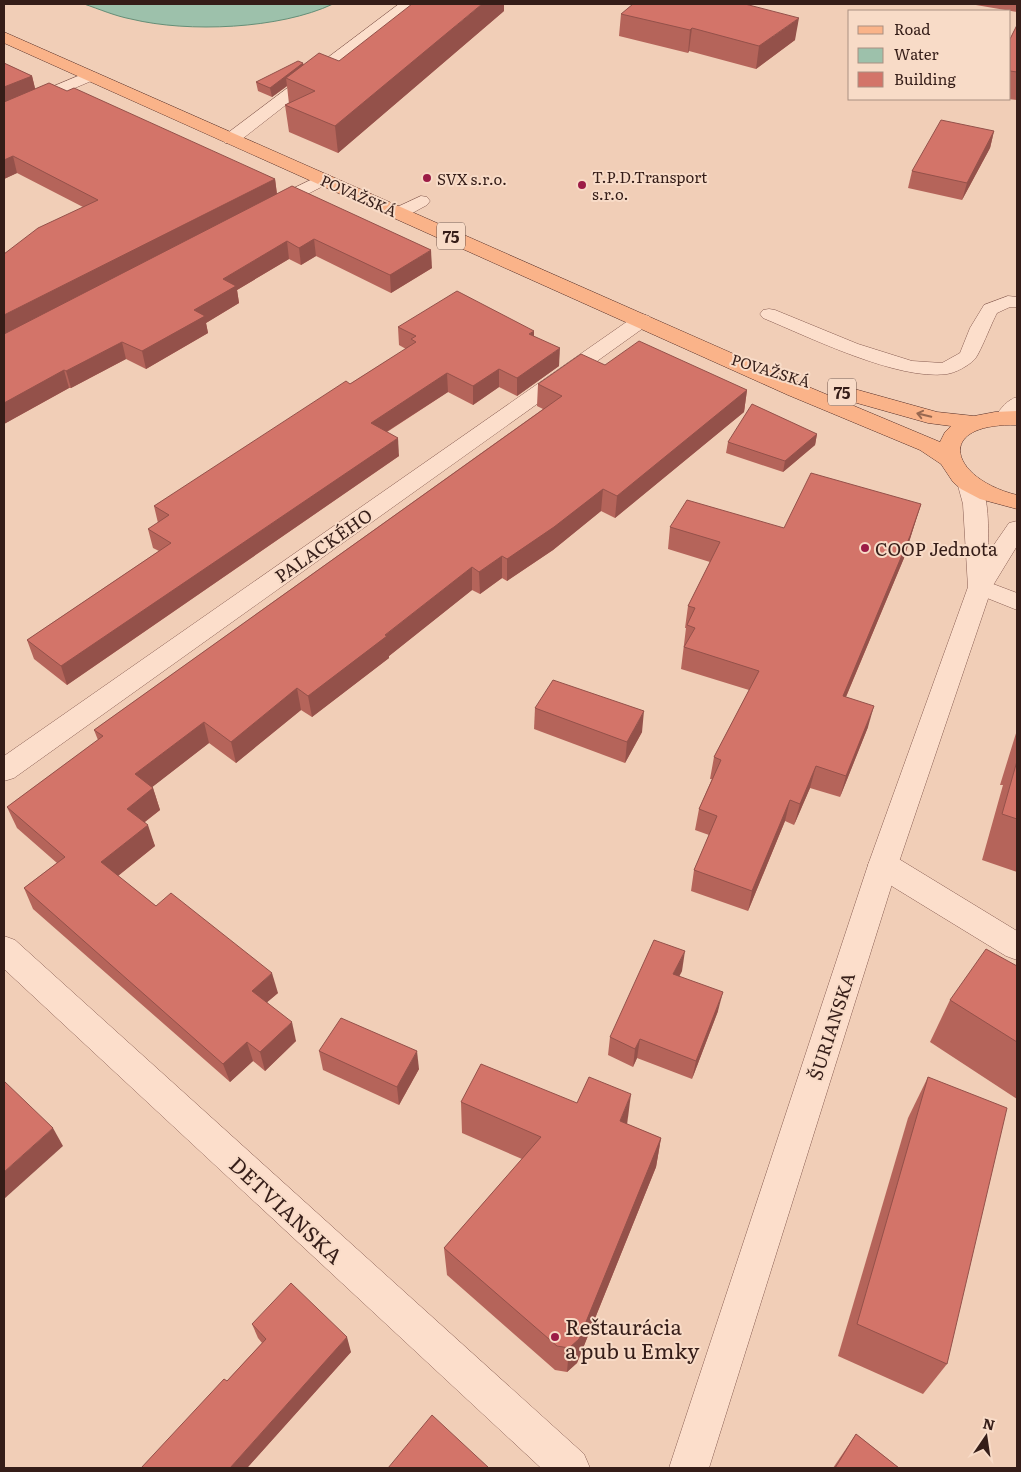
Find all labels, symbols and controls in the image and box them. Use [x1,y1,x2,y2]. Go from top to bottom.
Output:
legend [848,10,1011,100]
text: Road [894,17,930,40]
text: Water [894,42,939,65]
text: Building [894,67,956,90]
place label: T.P.D.Transport s.r.o. [592,165,707,205]
place label: SVX s.r.o. [437,167,507,190]
street label: POVAŽSKÁ [317,168,401,222]
marker: SVX s.r.o. [421,172,433,184]
marker: T.P.D.Transport s.r.o. [576,179,588,191]
road number: 75 [437,222,465,250]
street label: POVAŽSKÁ [729,347,813,393]
road number: 75 [828,378,856,406]
one-way arrow [917,410,933,419]
street label: PALACKÉHO [269,501,377,589]
place label: COOP Jednota [875,535,998,562]
marker: COOP Jednota [859,542,871,554]
street label: ŠURIANSKA [801,969,861,1083]
street label: DETVIANSKA [223,1148,351,1270]
place label: Reštaurácia a pub u Emky [565,1310,700,1365]
marker: Reštaurácia a pub u Emky [549,1331,561,1343]
north arrow [961,1412,1011,1462]
text: N [981,1412,997,1434]

